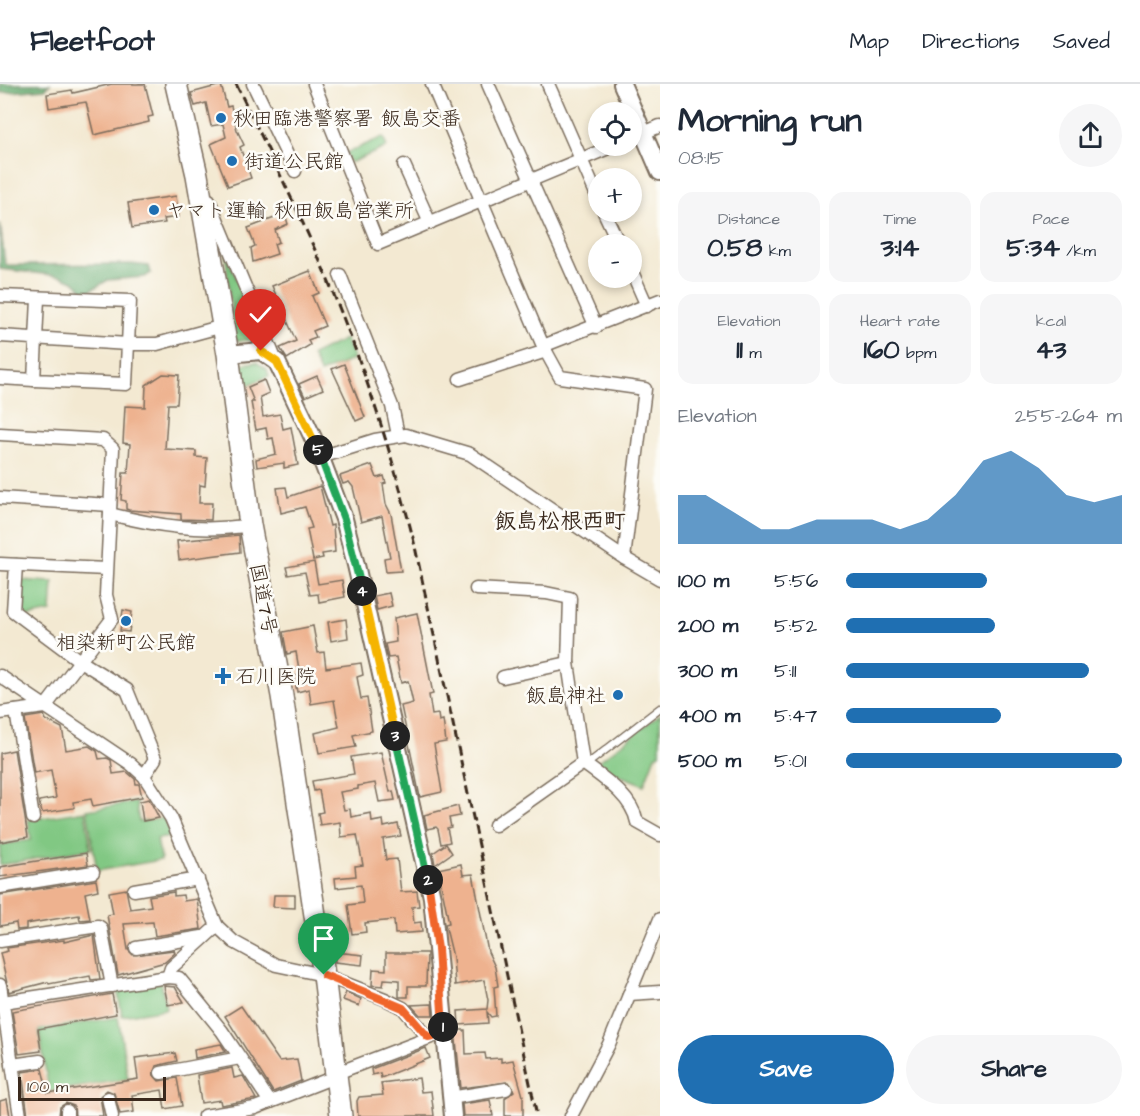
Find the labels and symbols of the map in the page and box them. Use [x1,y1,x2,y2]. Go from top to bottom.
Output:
place label: 秋田臨港警察署 飯島交番 [233,105,461,133]
marker: 秋田臨港警察署 飯島交番 [214,111,228,125]
place label: 街道公民館 [244,148,344,176]
marker: 街道公民館 [225,154,239,168]
place label: ヤマト運輸 秋田飯島営業所 [166,197,414,225]
marker: ヤマト運輸 秋田飯島営業所 [147,203,161,217]
pin [235,289,286,351]
pin: 5 [303,435,333,465]
district label: 飯島松根西町 [494,506,626,537]
street label: 国道7号 [242,561,284,637]
pin: 4 [347,576,377,606]
marker: 相染新町公民館 [119,614,133,628]
place label: 相染新町公民館 [56,629,196,657]
place label: 石川医院 [236,663,316,691]
marker: 石川医院 [214,667,232,685]
place label: 飯島神社 [526,682,606,710]
marker: 飯島神社 [611,688,625,702]
pin: 3 [380,721,410,751]
pin: 2 [413,865,443,895]
pin [298,913,349,975]
pin: 1 [428,1012,458,1042]
scale bar [18,1074,166,1102]

